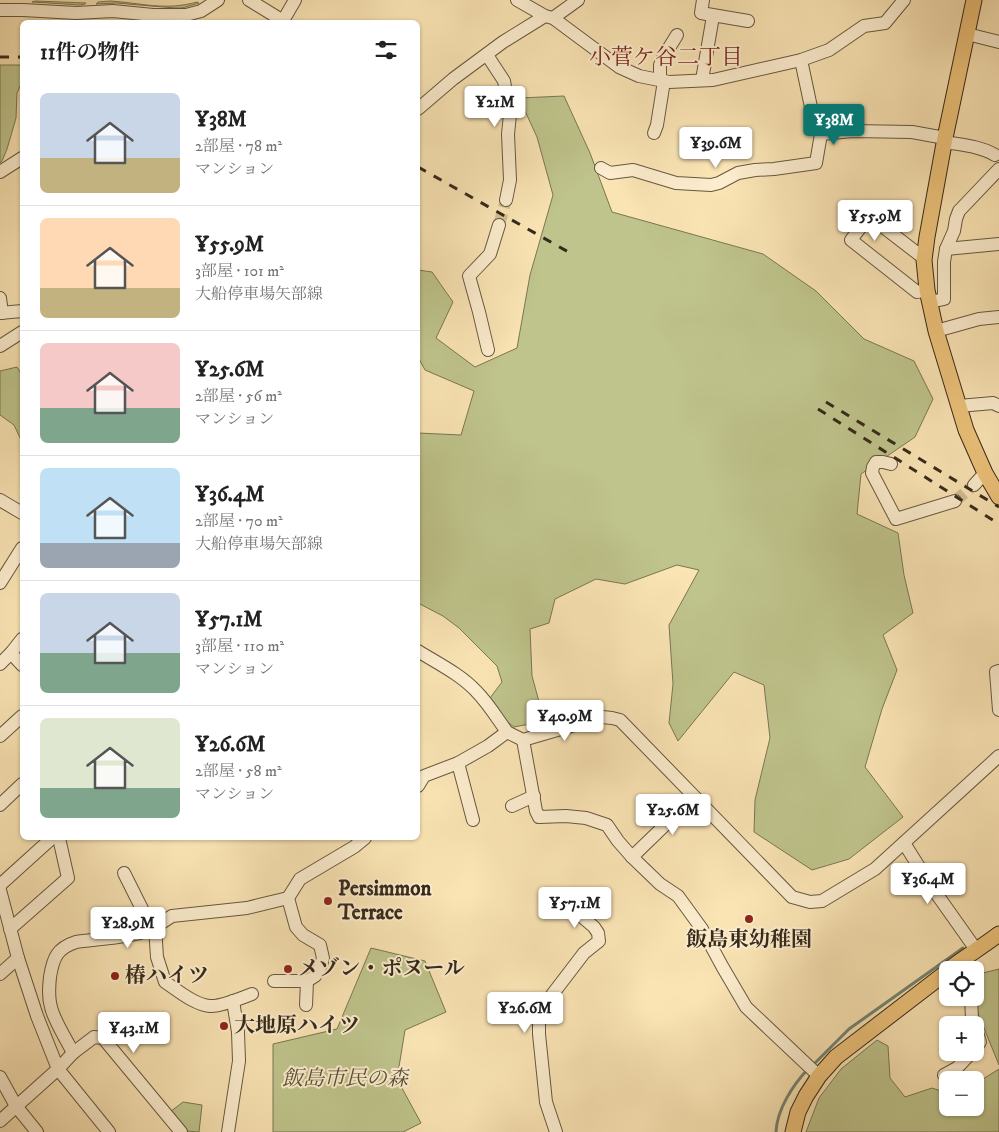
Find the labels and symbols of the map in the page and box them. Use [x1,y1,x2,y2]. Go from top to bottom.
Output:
district label: 小菅ケ谷二丁目 [589,44,743,71]
pin: ¥21M [465,86,525,128]
pin: ¥38M [804,104,864,146]
pin: ¥39.6M [675,126,757,169]
pin: ¥55.9M [834,200,916,242]
pin: ¥40.9M [524,700,606,742]
pin: ¥25.6M [632,794,714,836]
pin: ¥36.4M [887,862,969,905]
place label: Persimmon Terrace [337,876,433,926]
pin: ¥57.1M [534,886,616,929]
marker: Persimmon Terrace [322,895,334,907]
pin: ¥28.9M [87,906,169,949]
marker: 飯島東幼稚園 [743,913,755,925]
place label: 飯島東幼稚園 [686,927,812,953]
place label: メゾン・ポヌール [298,956,465,982]
place label: 椿ハイツ [125,963,209,989]
marker: メゾン・ポヌール [282,963,294,975]
marker: 椿ハイツ [109,970,121,982]
pin: ¥26.6M [484,992,566,1034]
pin: ¥43.1M [93,1012,175,1054]
place label: 大地原ハイツ [234,1013,360,1039]
marker: 大地原ハイツ [218,1020,230,1032]
park label: 飯島市民の森 [282,1066,410,1092]

